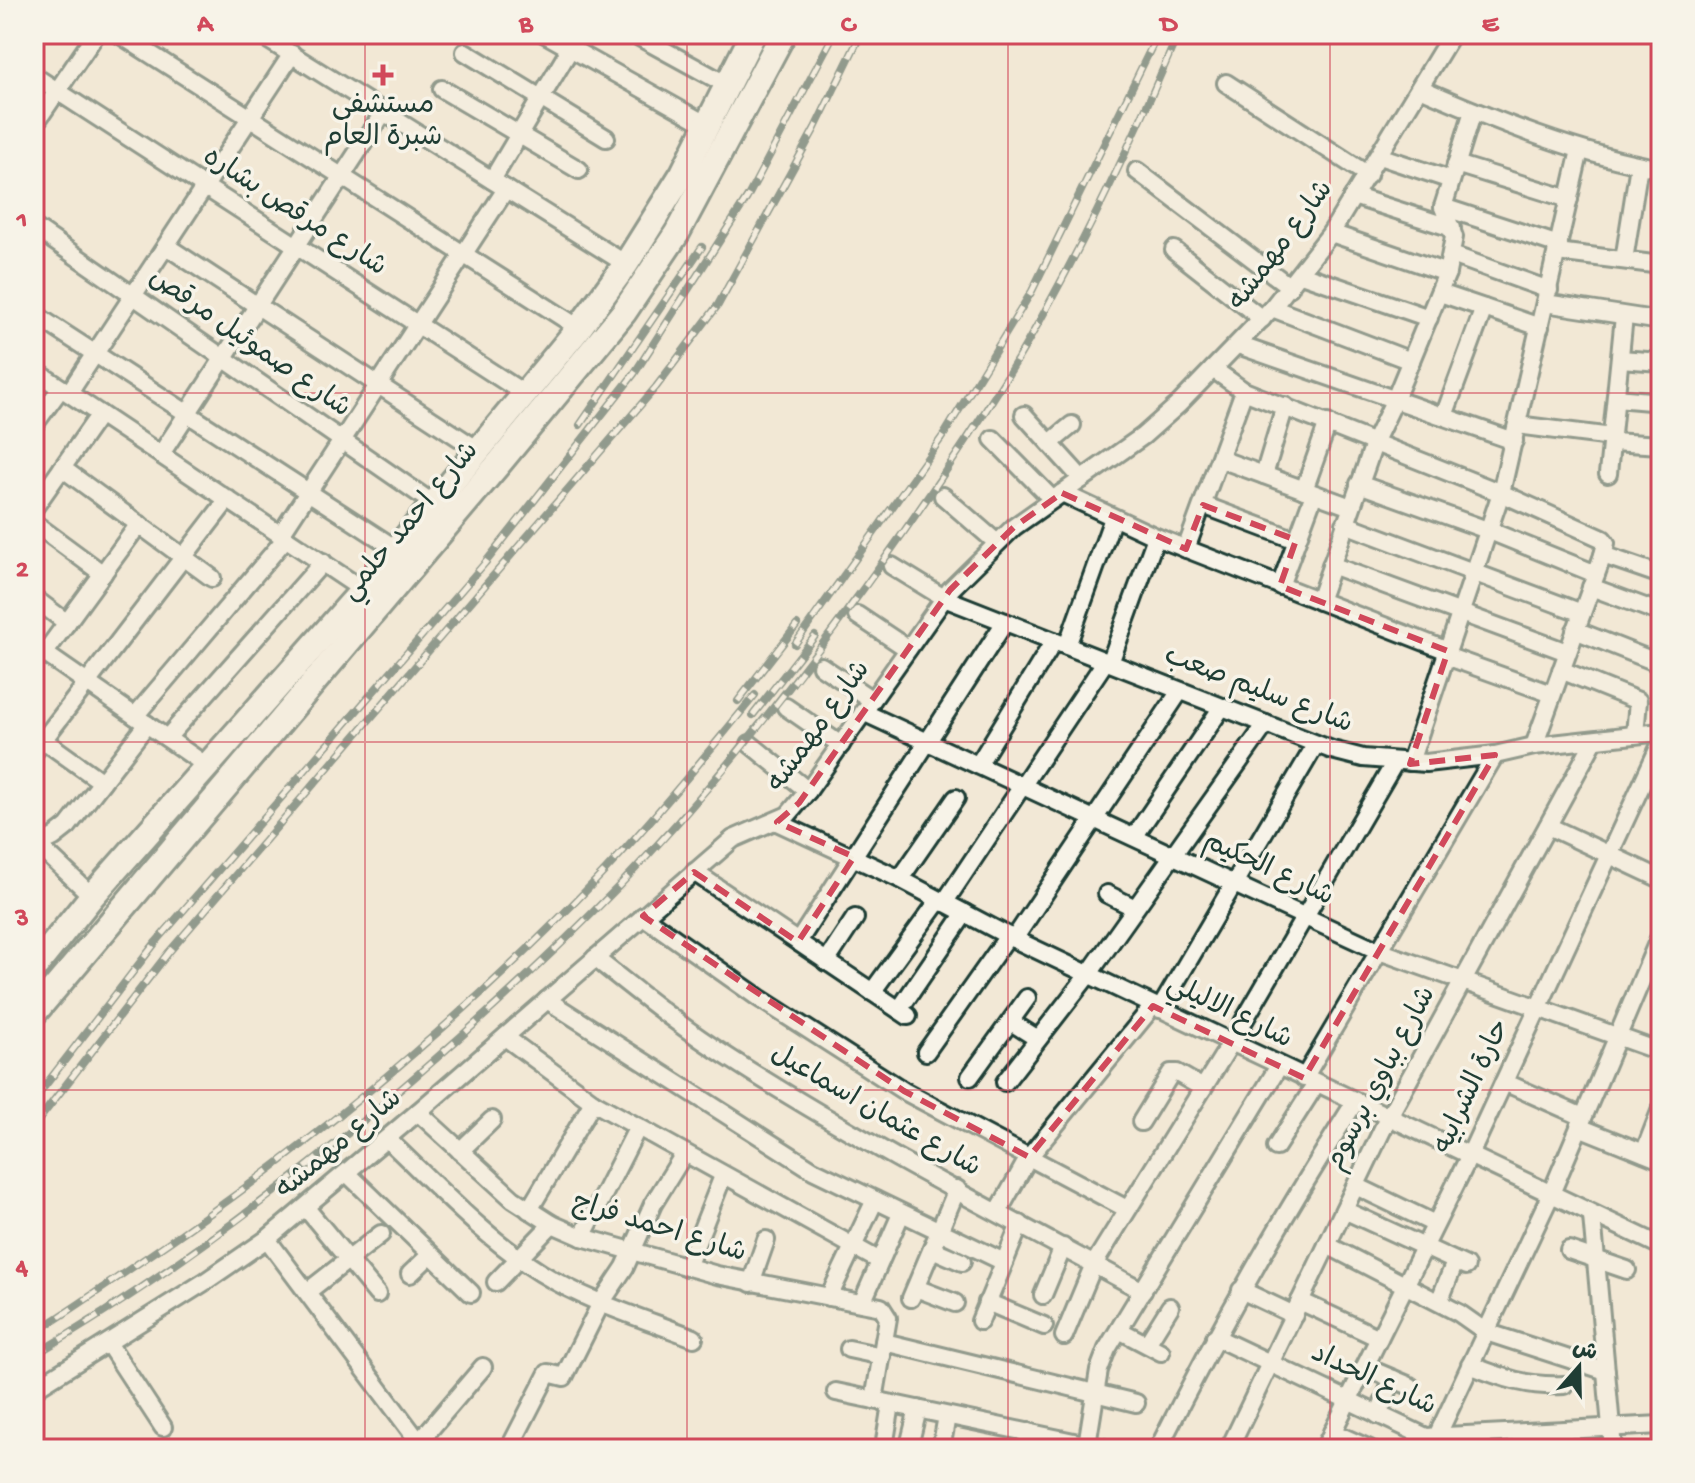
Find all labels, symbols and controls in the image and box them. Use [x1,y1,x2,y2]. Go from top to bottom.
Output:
text: A [196,11,214,42]
text: B [518,11,534,42]
text: C [841,11,858,42]
text: D [1159,11,1179,42]
text: E [1482,11,1500,42]
marker: مستشفى شبرة العام [372,64,394,86]
place label: مستشفى شبرة العام [324,90,442,156]
street label: شارع مرقص بشاره [196,141,392,285]
street label: شارع مهمشه [1222,174,1342,318]
text: 1 [16,207,27,238]
street label: شارع صموئيل مرقص [142,262,356,426]
street label: شارع احمد حلمي [335,436,490,611]
text: 2 [16,556,29,587]
street label: شارع سليم صعب [1159,640,1357,743]
street label: شارع مهمشه [761,655,879,799]
street label: شارع الحكيم [1197,825,1338,915]
text: 3 [14,905,29,936]
street label: شارع الاليلي [1159,969,1297,1061]
street label: شارع بباوي برسوم [1320,981,1445,1177]
street label: حارة الشرابيه [1427,1014,1519,1160]
street label: شارع عثمان اسماعيل [764,1038,986,1186]
street label: شارع مهمشه [270,1083,410,1207]
street label: شارع احمد فراج [568,1187,750,1271]
text: 4 [15,1254,29,1285]
north arrow [1539,1327,1619,1407]
text: ش [1569,1336,1600,1368]
street label: شارع الحداد [1305,1338,1441,1424]

